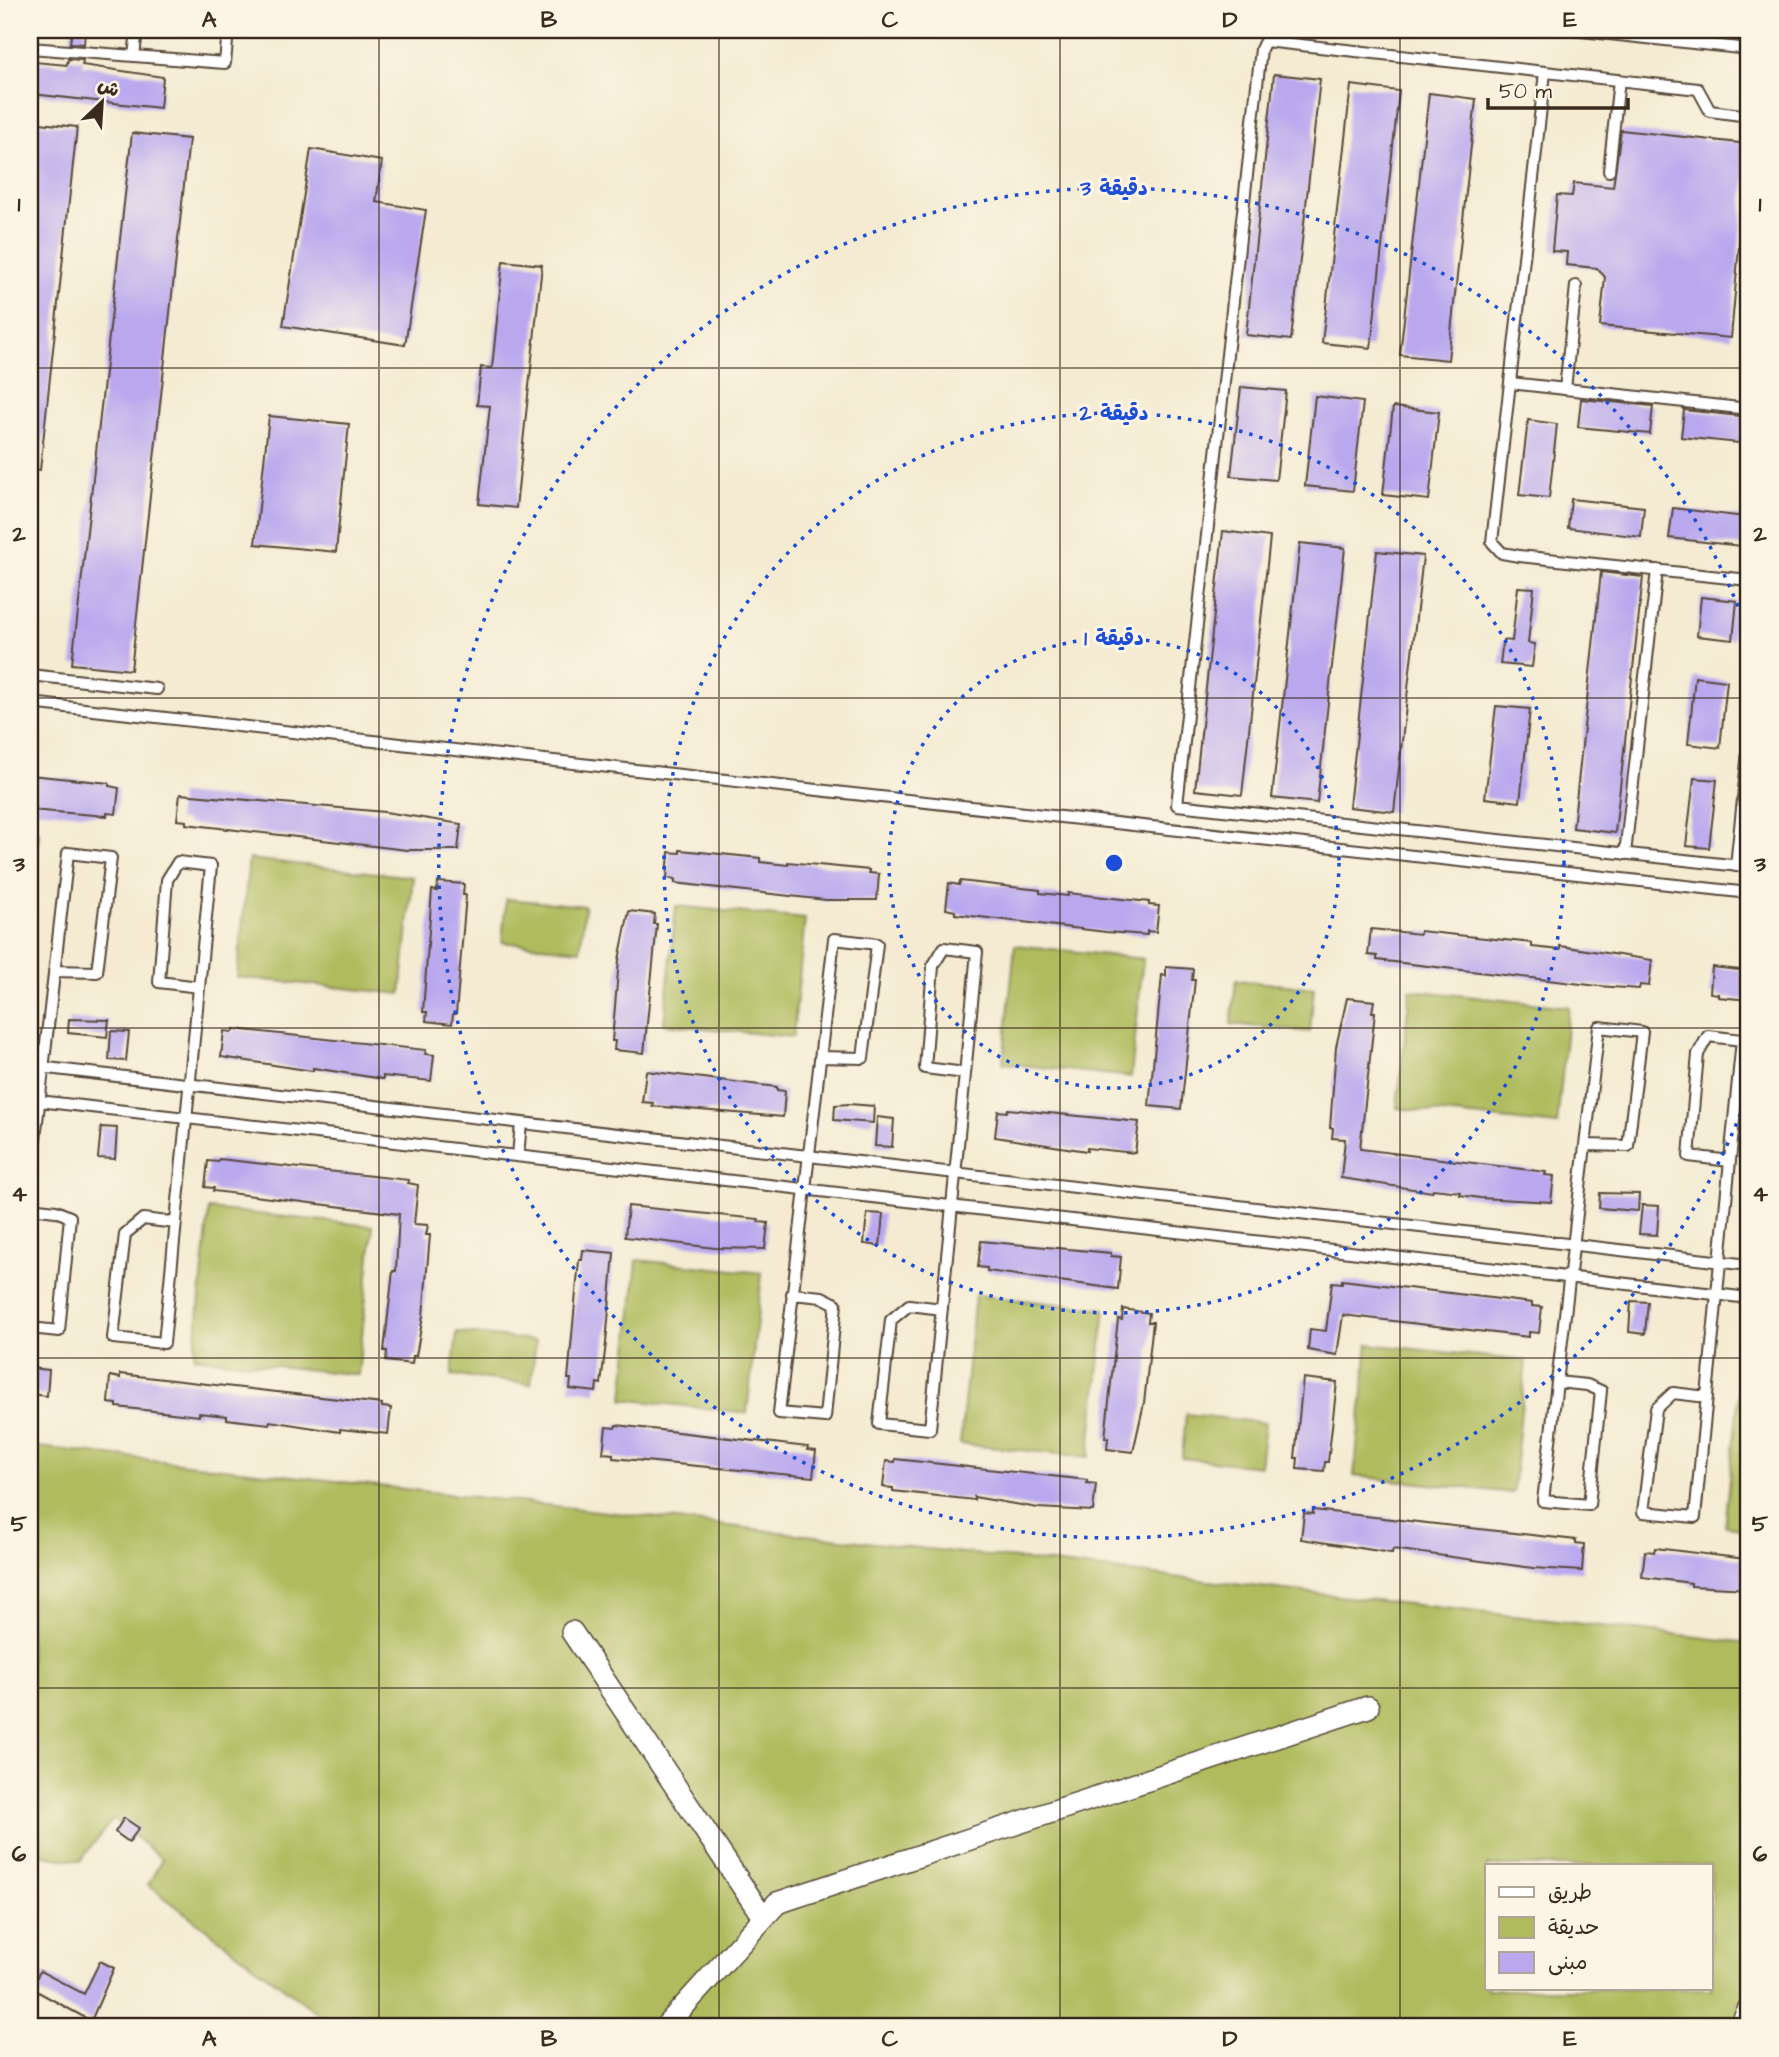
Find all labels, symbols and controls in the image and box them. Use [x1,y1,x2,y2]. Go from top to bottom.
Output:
text: A [202,4,217,36]
text: B [541,4,558,36]
text: C [882,4,899,36]
text: D [1223,4,1238,36]
text: E [1563,4,1577,36]
north arrow [66,66,136,136]
scale bar [1488,66,1628,110]
text: ش [93,71,124,105]
text: 50 m [1499,77,1553,106]
text: 3 دقيقة [1079,174,1148,203]
text: 1 [18,188,21,220]
text: 1 [1759,188,1762,220]
text: 2 دقيقة [1079,399,1148,428]
text: 2 [11,518,26,550]
text: 2 [1752,518,1767,550]
text: 1 دقيقة [1084,624,1144,653]
text: 3 [12,848,25,880]
text: 3 [1753,848,1766,880]
centre of rings [1102,851,1126,875]
text: 4 [11,1178,27,1210]
text: 4 [1752,1178,1768,1210]
text: 5 [11,1508,28,1540]
text: 5 [1752,1508,1769,1540]
text: 6 [12,1838,27,1870]
text: 6 [1753,1838,1768,1870]
legend [1485,1864,1712,1990]
text: طريق [1548,1878,1592,1907]
text: حديقة [1548,1913,1599,1942]
text: مبنى [1548,1948,1587,1977]
text: A [202,2023,217,2055]
text: B [541,2023,558,2055]
text: C [882,2023,899,2055]
text: D [1223,2023,1238,2055]
text: E [1563,2023,1577,2055]

